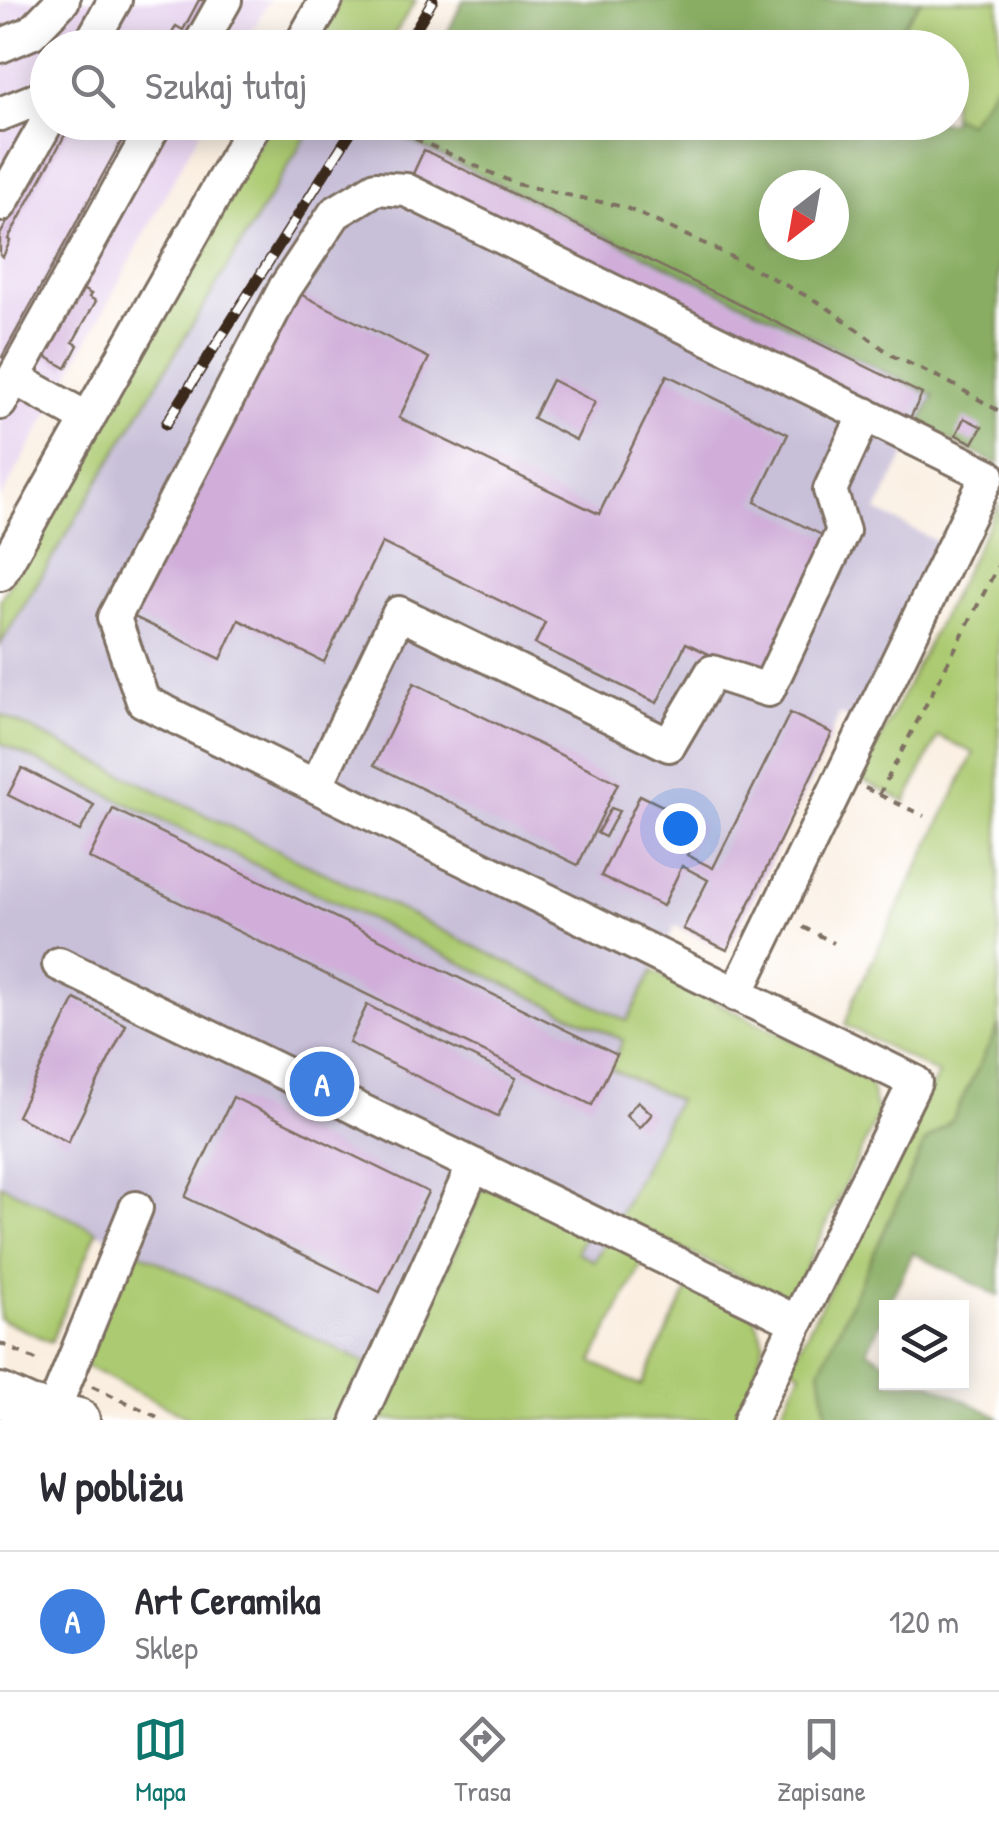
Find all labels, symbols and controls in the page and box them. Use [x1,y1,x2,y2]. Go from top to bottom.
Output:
search box [30,30,969,140]
icon: search [65,58,120,113]
text: Szukaj tutaj [145,59,307,111]
north arrow [759,170,849,260]
your location [655,803,706,854]
pin: A [290,1046,354,1122]
map controls [879,1300,969,1390]
button: layers [879,1300,969,1390]
text: W pobliżu [40,1457,183,1514]
text: Art Ceramika [135,1574,320,1626]
text: A [65,1600,80,1643]
text: 120 m [889,1600,959,1643]
text: Sklep [135,1626,198,1669]
tab: Mapa [133,1712,188,1810]
tab: Trasa [454,1712,511,1810]
tab: Zapisane [777,1712,866,1810]

